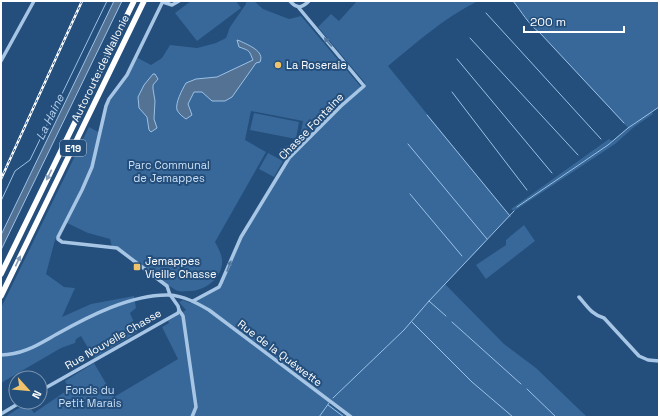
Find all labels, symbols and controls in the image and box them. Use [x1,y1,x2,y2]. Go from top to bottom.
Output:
scale bar [524,8,624,34]
street label: Autoroute de Wallonie [68,12,132,124]
text: 200 m [530,14,566,30]
one-way arrow [323,37,332,47]
place label: La Roseraie [286,58,347,72]
marker: La Roseraie [273,60,283,70]
street label: Chasse Fontaine [276,90,346,162]
water label: La Haine [32,91,68,142]
road number: E19 [60,140,86,156]
park label: Parc Communal de Jemappes [128,158,210,185]
one-way arrow [46,169,52,180]
place label: Jemappes Vieille Chasse [145,254,217,281]
one-way arrow [15,255,21,266]
one-way arrow [227,259,233,271]
marker: Jemappes Vieille Chasse [132,262,142,272]
street label: Rue Nouvelle Chasse [62,306,164,372]
street label: Rue de la Quéwette [235,317,325,389]
north arrow [8,370,48,410]
park label: Fonds du Petit Marais [59,383,122,410]
text: N [29,388,45,401]

